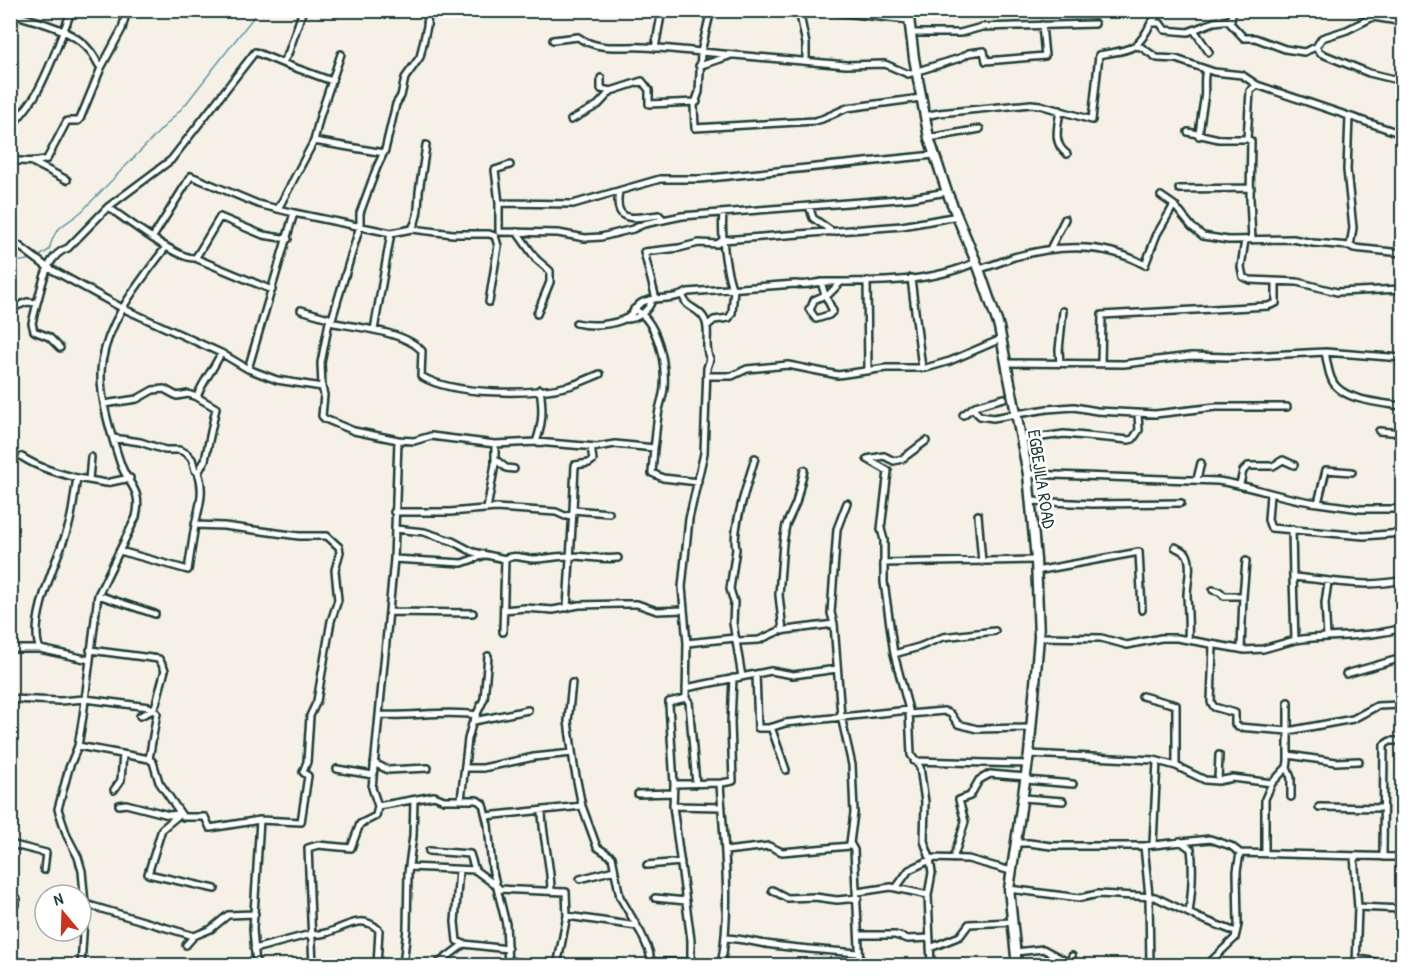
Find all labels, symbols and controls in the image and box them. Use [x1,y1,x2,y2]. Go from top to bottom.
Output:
street label: EGBEJILA ROAD [1022,428,1062,531]
north arrow [33,883,93,943]
text: N [51,887,66,911]

